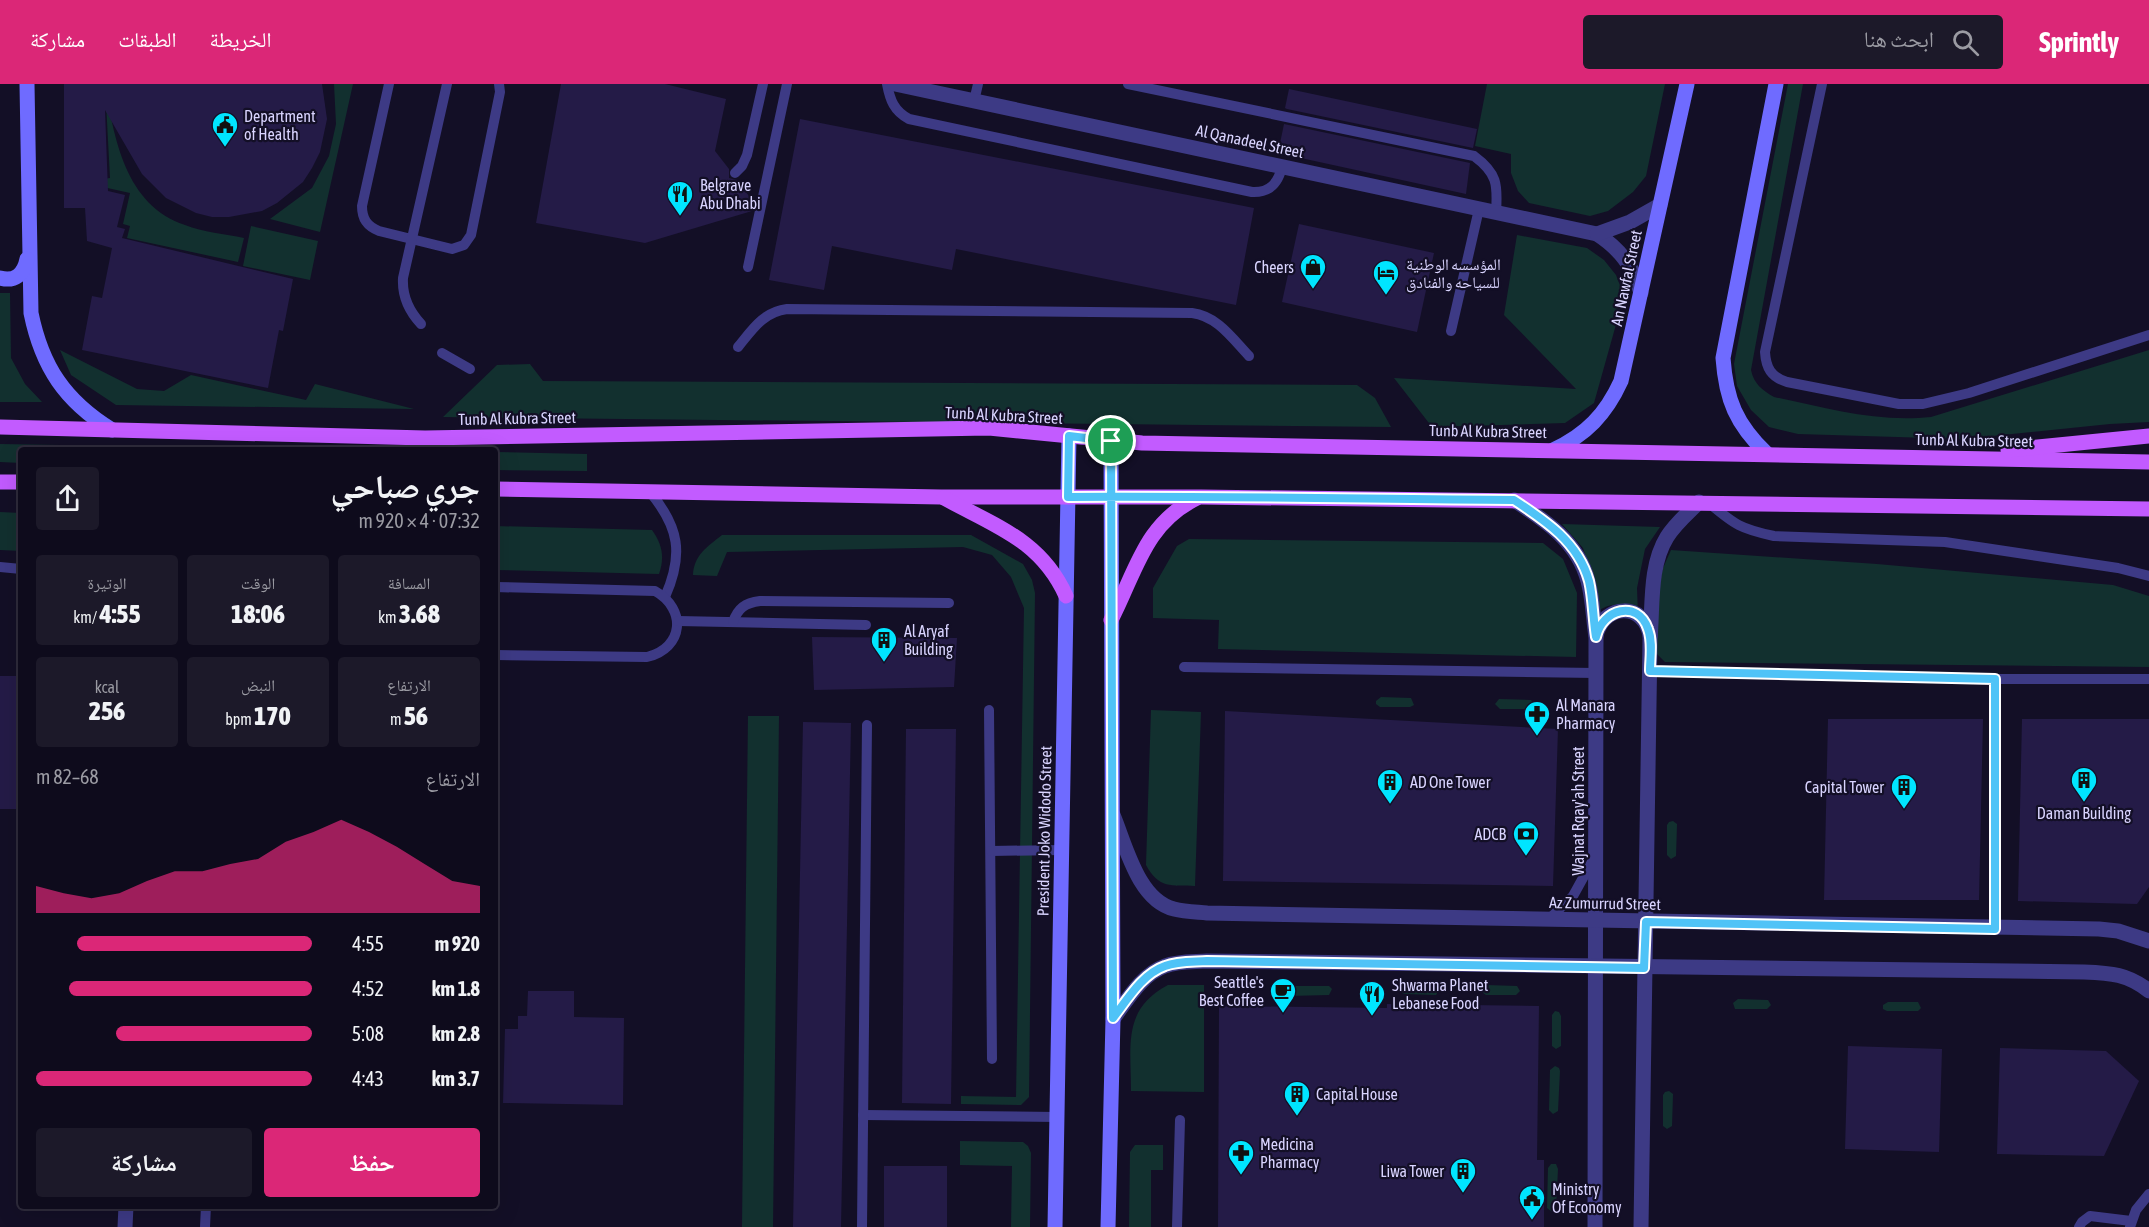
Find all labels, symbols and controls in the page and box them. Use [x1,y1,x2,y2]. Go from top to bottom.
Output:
search box [1583,15,2003,69]
text: ابحث هنا [1864,26,1934,52]
icon: search [1949,26,1982,59]
text: Sprintly [2039,26,2119,58]
text: مشاركة [30,27,85,51]
text: الطبقات [118,27,177,51]
text: الخريطة [210,27,271,51]
place label: Department of Health [244,107,316,143]
public building icon: Department of Health [210,110,240,148]
street label: Al Qanadeel Street [1194,121,1306,161]
place label: Belgrave Abu Dhabi [700,176,761,212]
restaurant icon: Belgrave Abu Dhabi [665,179,695,217]
street label: An Nawfal Street [1607,228,1645,328]
shop icon: Cheers [1298,252,1328,290]
place label: المؤسسه الوطنية للسياحه والفنادق [1406,255,1501,293]
place label: Cheers [1254,258,1294,276]
hotel icon: المؤسسه الوطنية للسياحه والفنادق [1371,258,1401,296]
street label: Tunb Al Kubra Street [945,403,1064,427]
street label: Tunb Al Kubra Street [458,408,576,428]
pin [1085,415,1136,466]
street label: Tunb Al Kubra Street [1429,421,1547,441]
icon: arrive [1094,424,1127,457]
street label: Tunb Al Kubra Street [1915,430,2033,450]
button: share [36,467,99,530]
text: جري صباحي [330,467,480,505]
text: 07:32 · 4 × 920 m [358,509,480,532]
text: الوتيرة [88,574,126,592]
text: الوقت [241,574,275,592]
text: المسافة [388,574,430,592]
text: 4:55 [99,599,141,629]
text: 18:06 [231,599,285,629]
text: 3.68 [399,599,440,629]
text: /km [73,608,99,626]
text: km [378,608,399,626]
place label: Al Aryaf Building [904,622,953,659]
building icon: Al Aryaf Building [869,625,899,663]
text: النبض [241,676,275,694]
text: الارتفاع [387,676,431,694]
text: kcal [95,678,119,696]
text: 256 [89,696,125,726]
place label: Al Manara Pharmacy [1556,696,1616,733]
pharmacy icon: Al Manara Pharmacy [1522,699,1552,737]
text: 170 [254,701,291,731]
text: 56 [404,701,428,731]
text: bpm [225,710,254,728]
text: m [390,710,404,728]
street label: President Joko Widodo Street [1034,745,1054,916]
street label: Wajnat Rqay'ah Street [1569,746,1588,875]
text: 68–82 m [36,765,99,788]
building icon: Daman Building [2069,765,2099,803]
text: الارتفاع [425,767,480,790]
building icon: AD One Tower [1375,767,1405,805]
building icon: Capital Tower [1889,772,1919,810]
place label: AD One Tower [1410,773,1491,791]
place label: Capital Tower [1805,778,1884,797]
place label: Daman Building [2037,804,2131,823]
bank icon: ADCB [1511,819,1541,857]
place label: ADCB [1474,825,1506,843]
street label: Az Zumurrud Street [1549,893,1662,913]
text: 4:55 [352,932,384,955]
text: 920 m [435,932,480,955]
place label: Seattle's Best Coffee [1199,973,1264,1009]
cafe icon: Seattle's Best Coffee [1268,976,1298,1014]
place label: Shwarma Planet Lebanese Food [1392,976,1489,1012]
text: 4:52 [352,977,384,1000]
text: 1.8 km [432,977,480,1000]
restaurant icon: Shwarma Planet Lebanese Food [1357,979,1387,1017]
text: 5:08 [352,1022,384,1045]
text: 2.8 km [432,1022,480,1045]
text: 4:43 [352,1067,384,1090]
text: 3.7 km [432,1067,480,1090]
building icon: Capital House [1282,1079,1312,1117]
place label: Capital House [1316,1085,1398,1104]
button: مشاركة [36,1128,252,1197]
button: حفظ [264,1128,480,1197]
place label: Medicina Pharmacy [1260,1135,1320,1172]
pharmacy icon: Medicina Pharmacy [1226,1138,1256,1176]
building icon: Liwa Tower [1448,1156,1478,1194]
place label: Liwa Tower [1380,1162,1444,1180]
place label: Ministry Of Economy [1552,1180,1622,1217]
public building icon: Ministry Of Economy [1517,1183,1547,1221]

